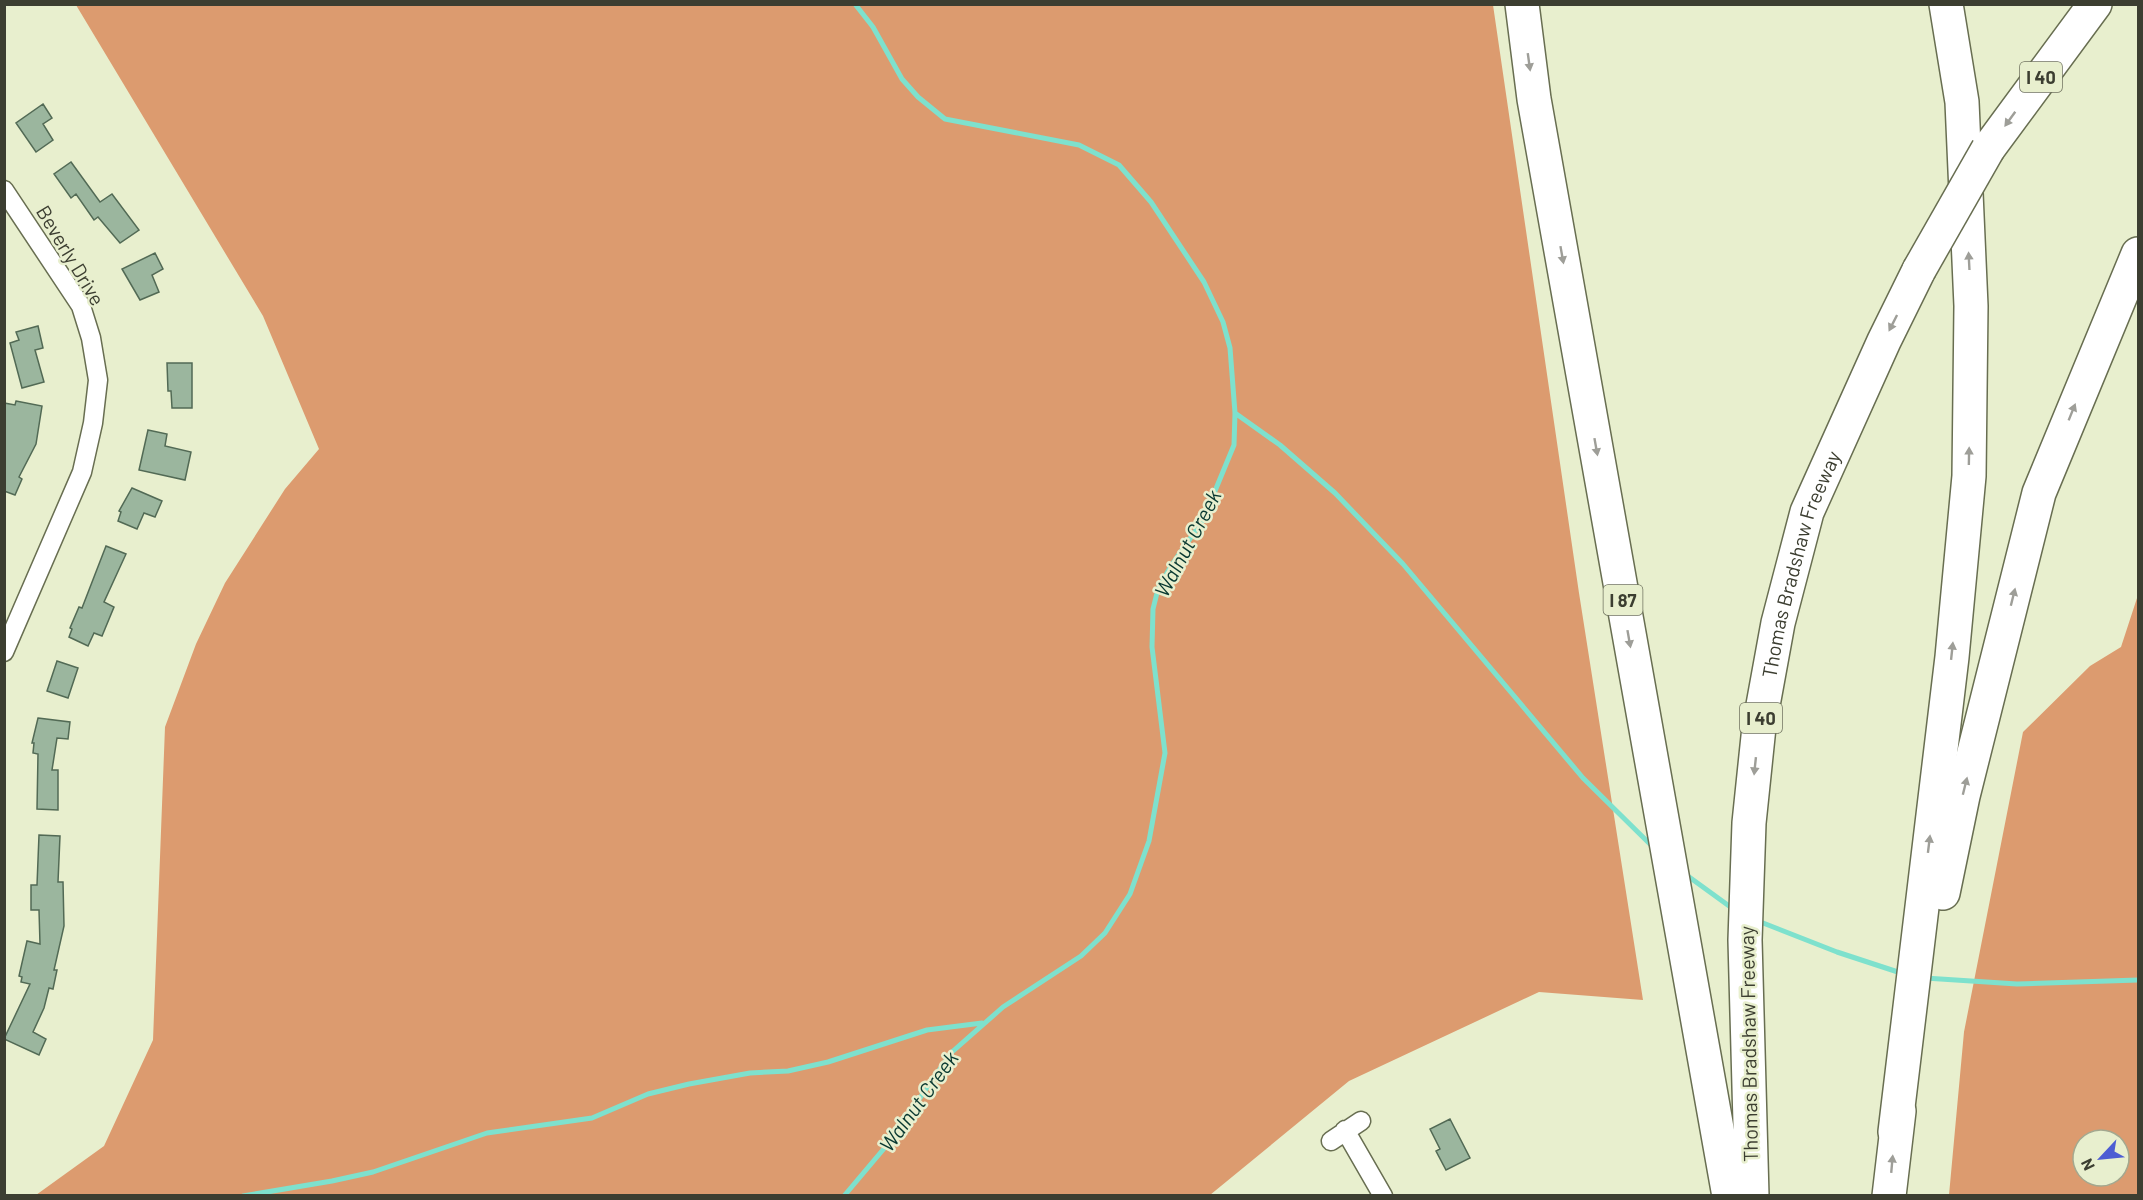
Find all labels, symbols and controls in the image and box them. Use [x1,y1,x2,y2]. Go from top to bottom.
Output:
one-way arrow [1525,53,1534,72]
road number: I 40 [2020,62,2062,92]
one-way arrow [2004,111,2016,127]
street label: Beverly Drive [32,201,110,309]
one-way arrow [1558,245,1567,264]
one-way arrow [1965,252,1974,271]
one-way arrow [1889,314,1898,331]
one-way arrow [2068,403,2077,421]
one-way arrow [1591,437,1600,456]
street label: Thomas Bradshaw Freeway [1756,447,1845,680]
one-way arrow [1964,447,1974,466]
water label: Walnut Creek [1148,484,1226,601]
road number: I 87 [1604,585,1642,615]
one-way arrow [2008,588,2018,606]
one-way arrow [1625,629,1634,648]
one-way arrow [1948,641,1957,660]
road number: I 40 [1740,703,1782,733]
one-way arrow [1750,757,1760,776]
one-way arrow [1961,777,1971,795]
one-way arrow [1925,835,1934,854]
street label: Thomas Bradshaw Freeway [1734,926,1762,1162]
water label: Walnut Creek [873,1045,963,1156]
north arrow [2071,1128,2131,1188]
one-way arrow [1887,1154,1897,1173]
text: N [2076,1156,2098,1174]

